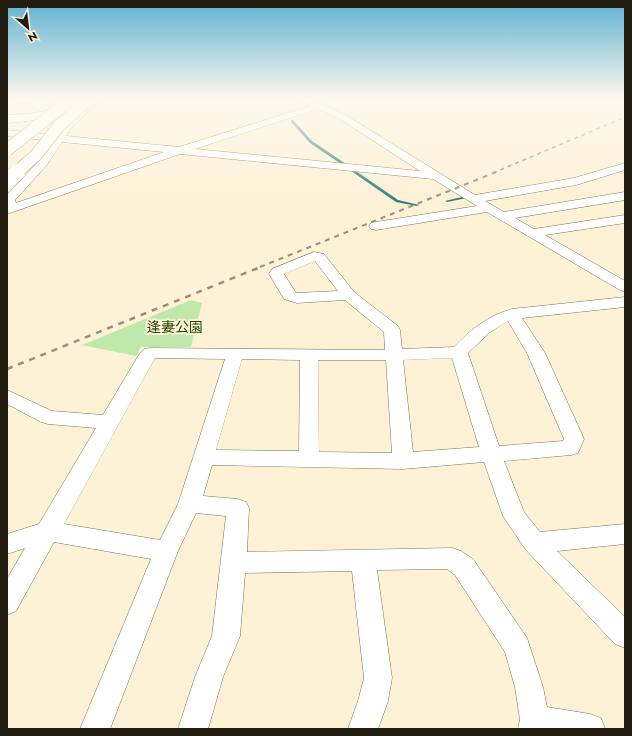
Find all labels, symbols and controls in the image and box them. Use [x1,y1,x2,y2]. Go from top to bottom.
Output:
north arrow [8,8,48,48]
text: N [25,28,40,46]
park label: 逢妻公園 [147,317,203,337]

